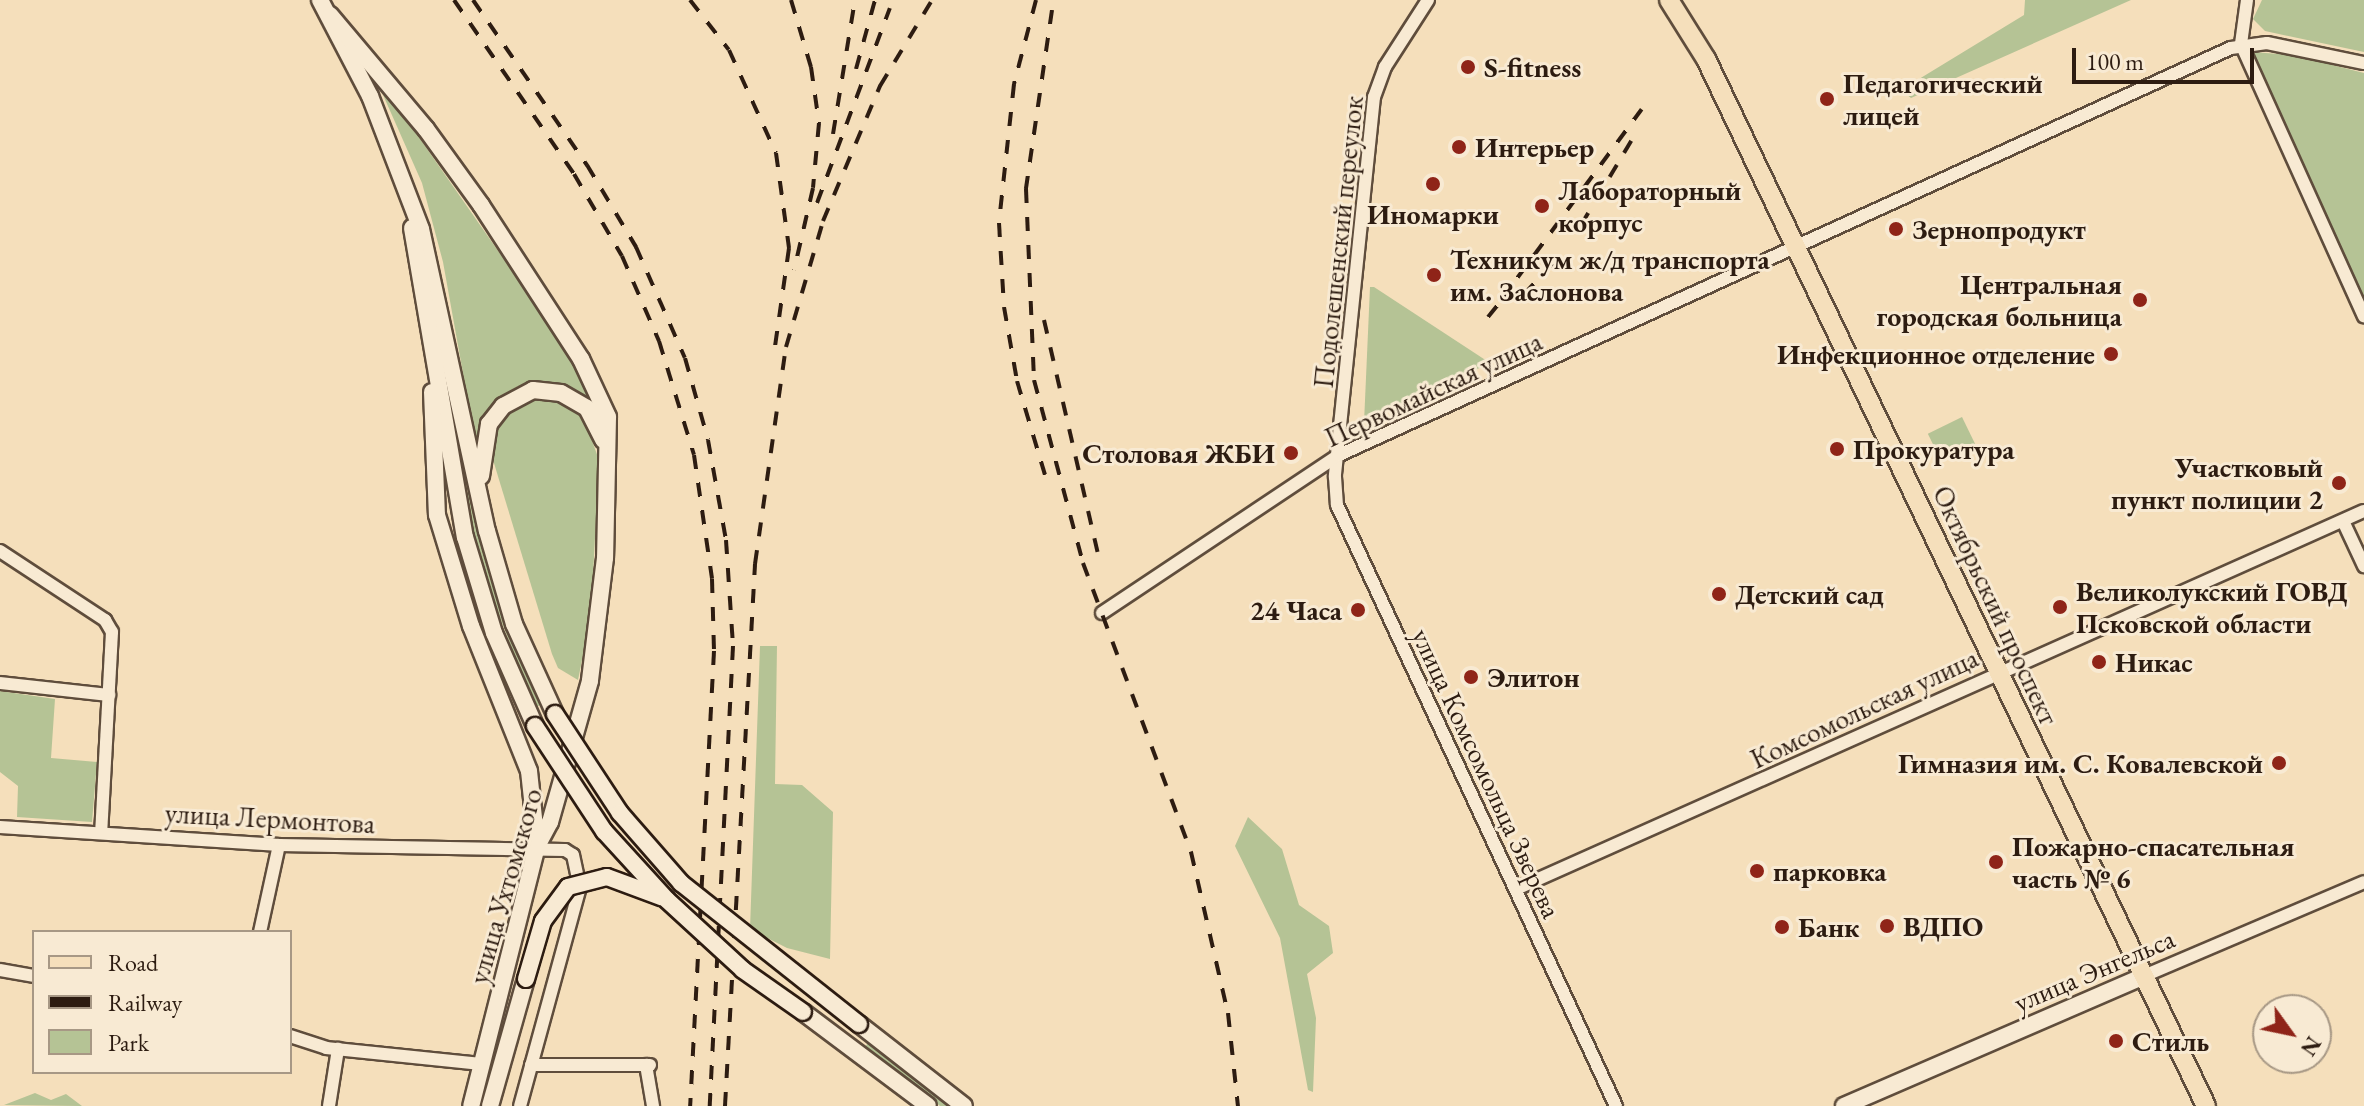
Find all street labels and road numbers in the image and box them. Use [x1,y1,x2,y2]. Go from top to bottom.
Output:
street label: Подолешенский переулок [1306,94,1370,390]
street label: Первомайская улица [1319,324,1547,454]
street label: Октябрьский проспект [1926,480,2066,730]
street label: улица Комсомольца Зверева [1405,623,1569,923]
street label: Комсомольская улица [1745,640,1983,776]
street label: улица Ухтомского [461,784,549,988]
street label: улица Лермонтова [164,796,376,840]
street label: улица Энгельса [2008,921,2180,1019]

